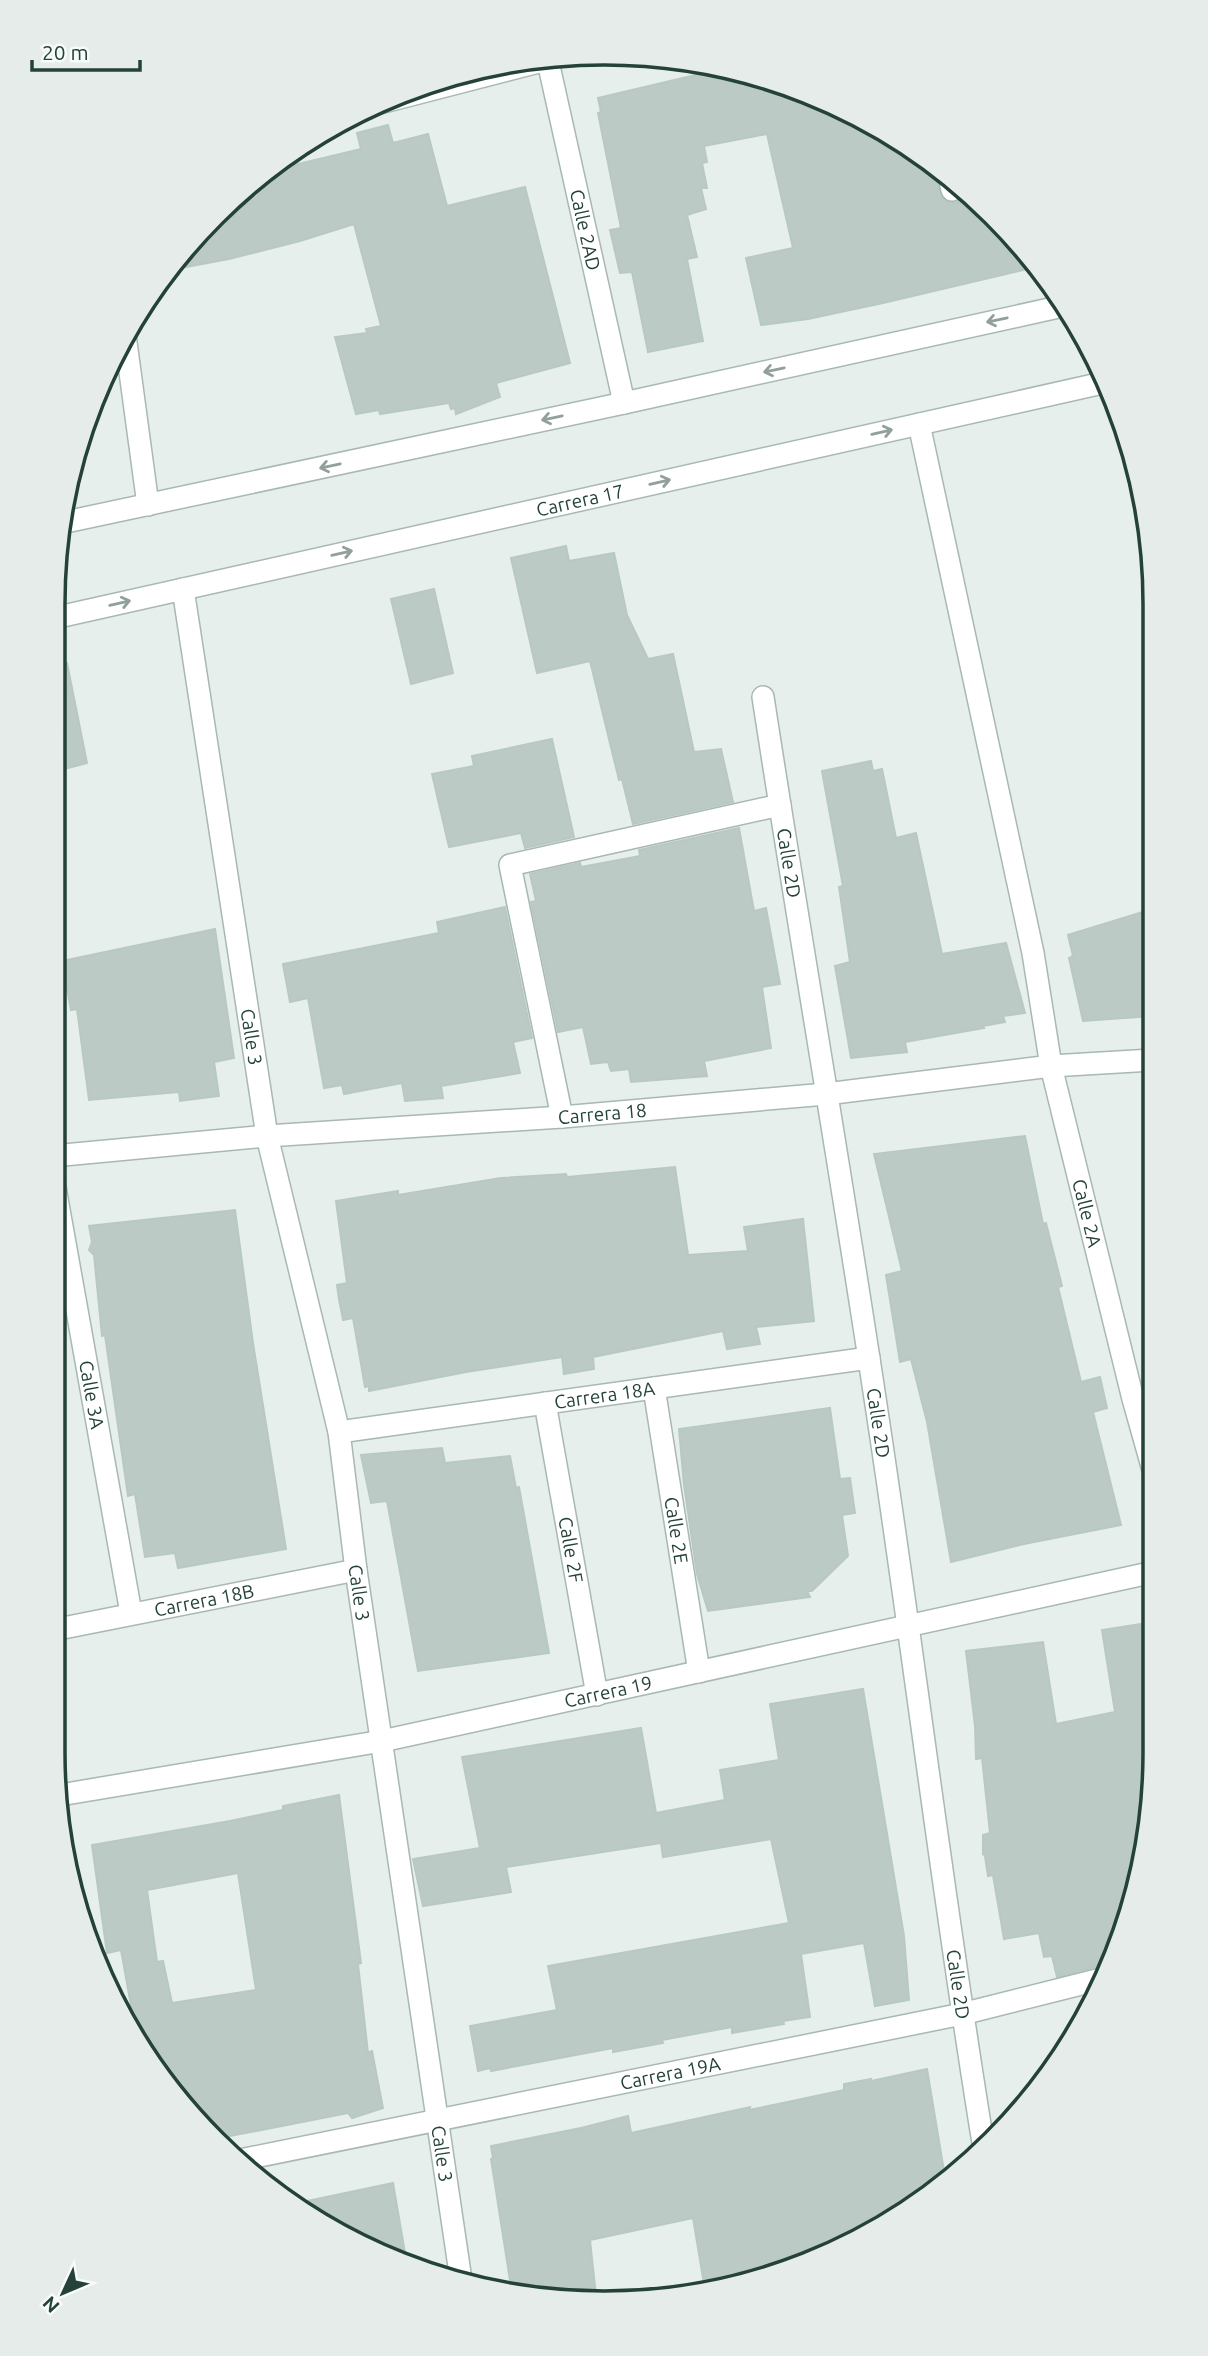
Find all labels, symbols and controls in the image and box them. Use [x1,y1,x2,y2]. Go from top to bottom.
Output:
scale bar [32,28,140,72]
text: 20 m [42,40,89,64]
street label: Calle 2AD [566,187,605,273]
one-way arrow [986,314,1009,328]
one-way arrow [763,363,786,377]
one-way arrow [541,412,564,426]
one-way arrow [870,425,893,439]
one-way arrow [319,460,342,473]
one-way arrow [648,475,671,488]
street label: Carrera 17 [534,480,626,521]
one-way arrow [330,546,353,560]
one-way arrow [108,596,131,609]
street label: Calle 2D [773,826,806,899]
street label: Calle 3 [237,1007,267,1067]
street label: Carrera 18 [557,1099,648,1128]
street label: Calle 2A [1068,1177,1106,1250]
street label: Calle 3A [75,1358,109,1431]
street label: Carrera 18A [553,1377,657,1413]
street label: Calle 2D [863,1386,895,1459]
street label: Calle 2E [660,1495,693,1565]
street label: Calle 2F [554,1515,588,1585]
street label: Calle 3 [344,1563,374,1622]
street label: Carrera 18B [152,1579,256,1621]
street label: Carrera 19 [562,1671,654,1712]
street label: Calle 2D [942,1948,974,2021]
street label: Carrera 19A [618,2052,723,2094]
street label: Calle 3 [427,2124,457,2183]
north arrow [28,2258,98,2328]
text: N [38,2292,64,2318]

